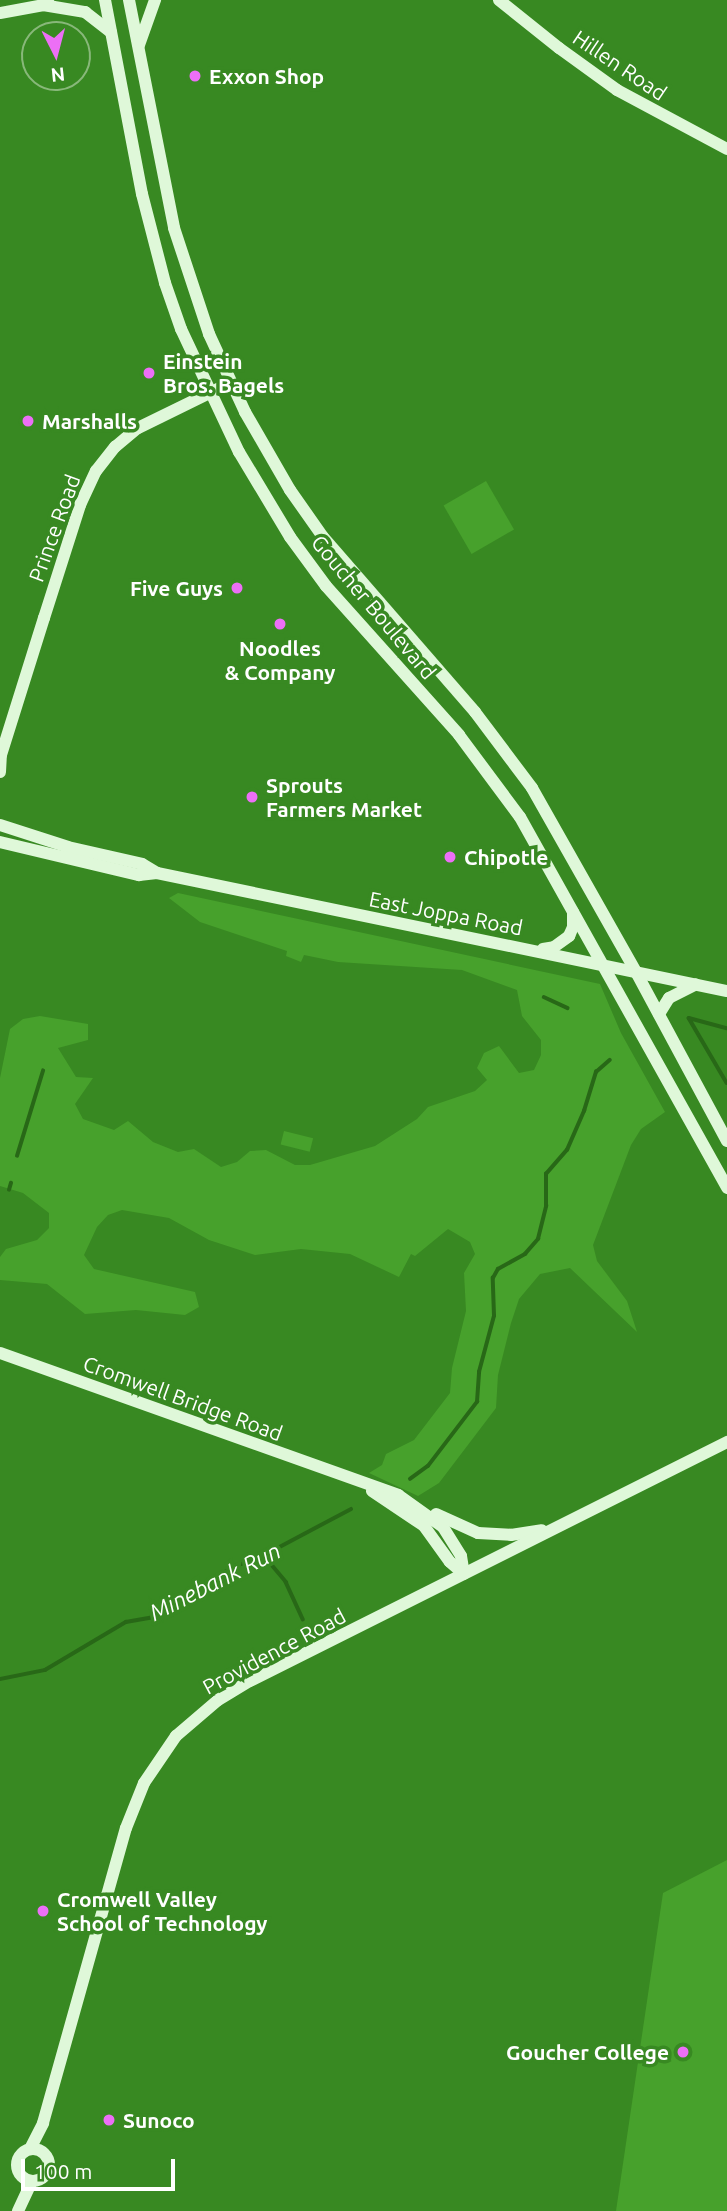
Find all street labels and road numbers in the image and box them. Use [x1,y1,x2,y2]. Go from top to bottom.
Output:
street label: Hillen Road [568,24,672,106]
street label: Prince Road [23,471,85,585]
street label: Goucher Boulevard [306,530,442,684]
street label: East Joppa Road [367,886,525,940]
street label: Cromwell Bridge Road [80,1350,286,1446]
street label: Providence Road [198,1603,350,1699]

